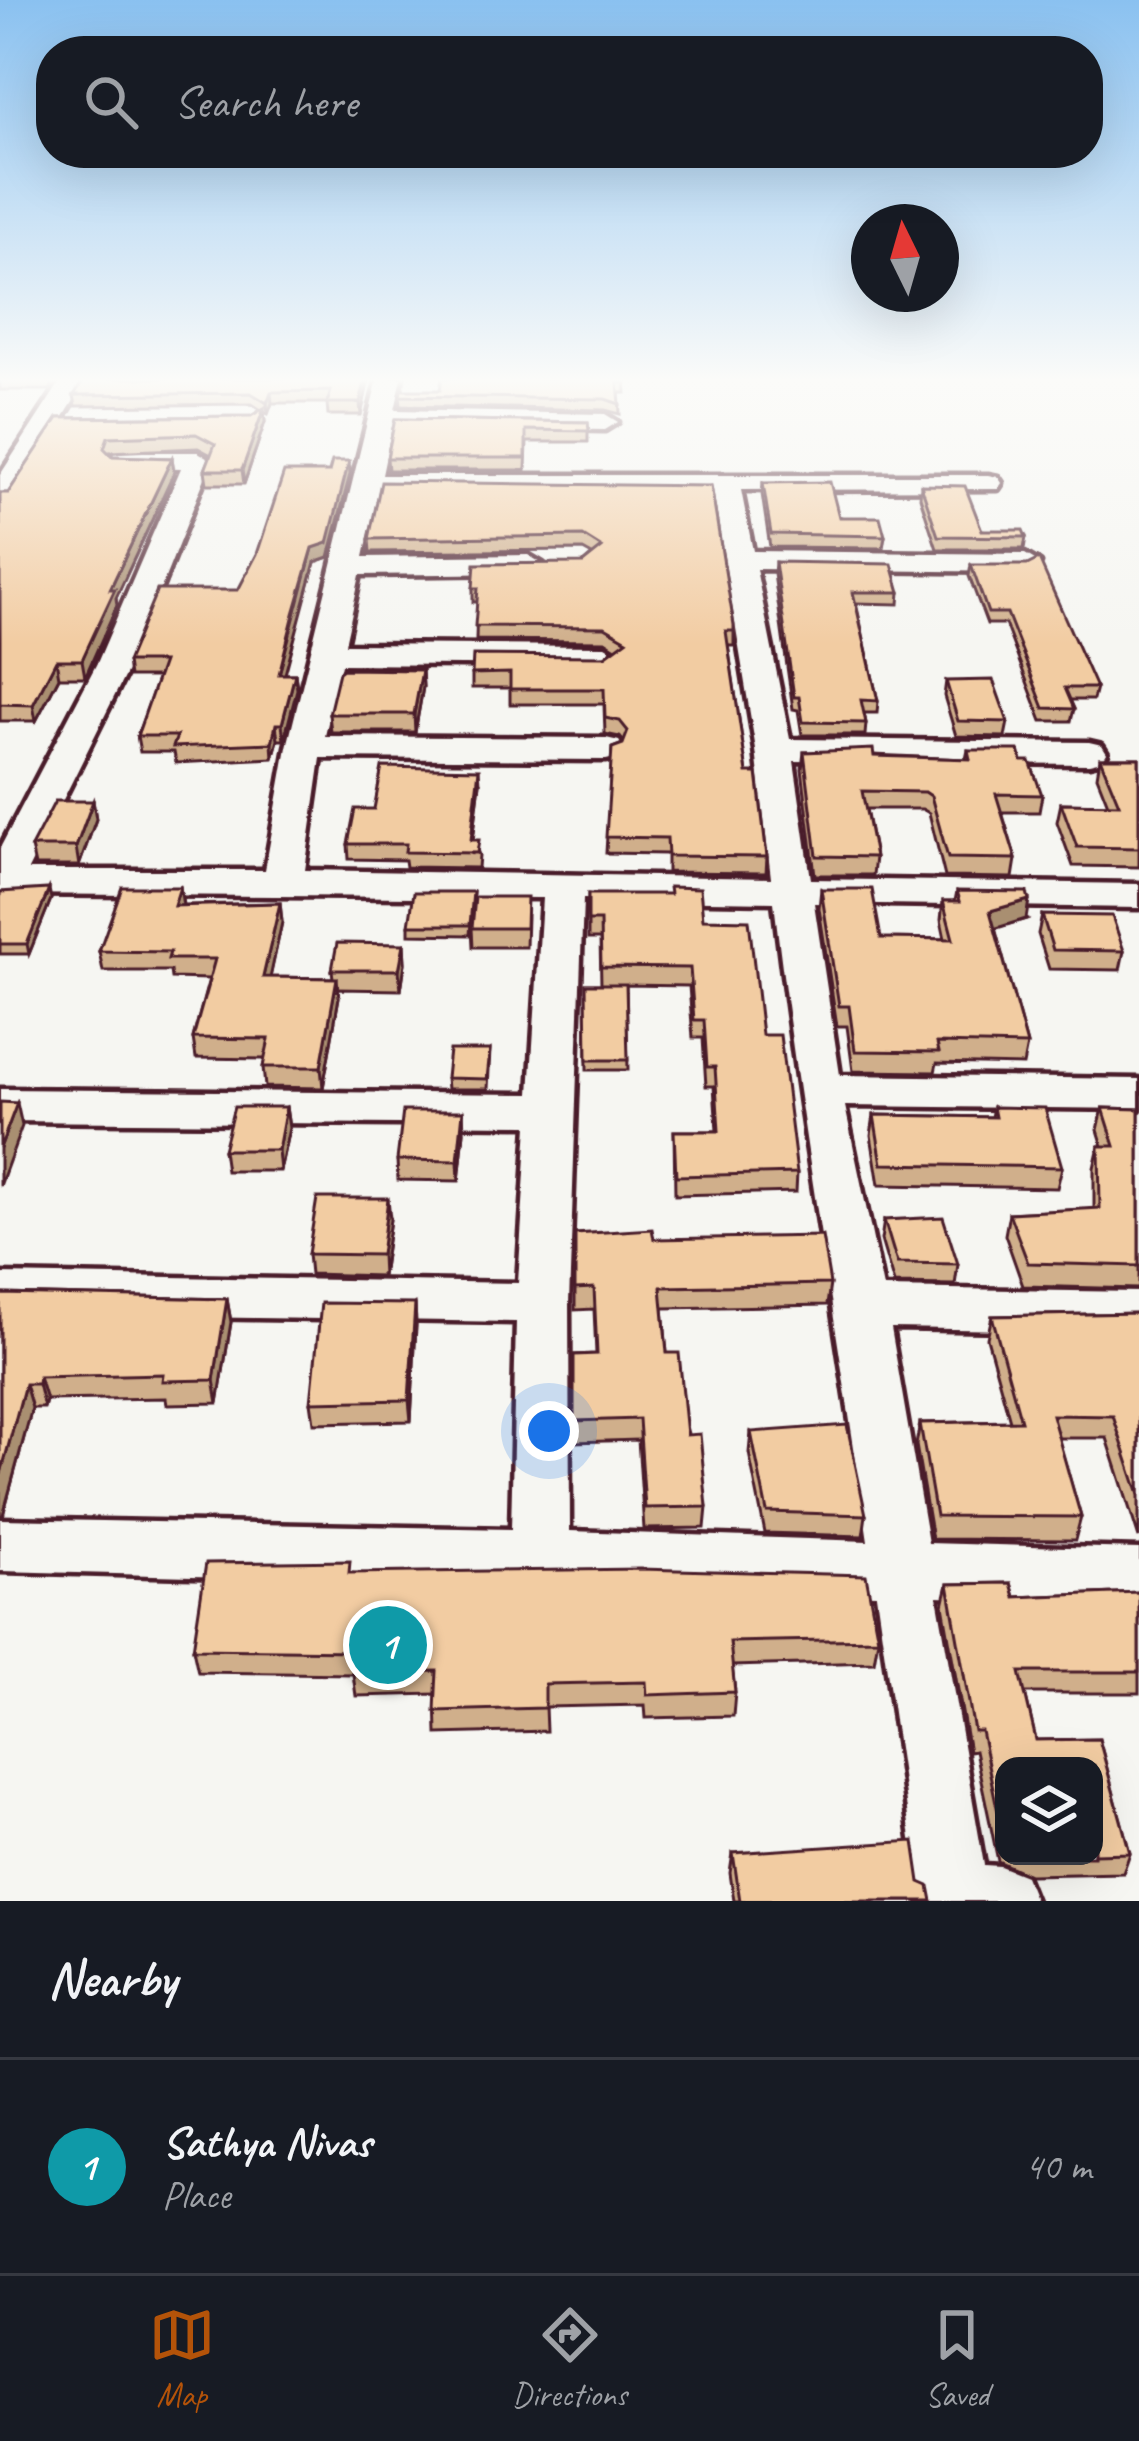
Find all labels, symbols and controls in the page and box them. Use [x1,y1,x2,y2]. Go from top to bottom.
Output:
search box [36,36,1103,168]
icon: search [78,69,144,135]
text: Search here [174,74,357,131]
north arrow [851,204,959,312]
your location [519,1401,579,1461]
pin: 1 [349,1600,427,1690]
map controls [995,1757,1103,1865]
button: layers [995,1757,1103,1865]
text: Nearby [48,1947,176,2011]
text: Sathya Nivas [162,2114,371,2171]
text: 1 [78,2142,96,2191]
text: 40 m [1025,2142,1091,2191]
text: Place [162,2171,230,2220]
tab: Map [149,2302,215,2416]
tab: Directions [512,2302,627,2416]
tab: Saved [924,2302,990,2416]

